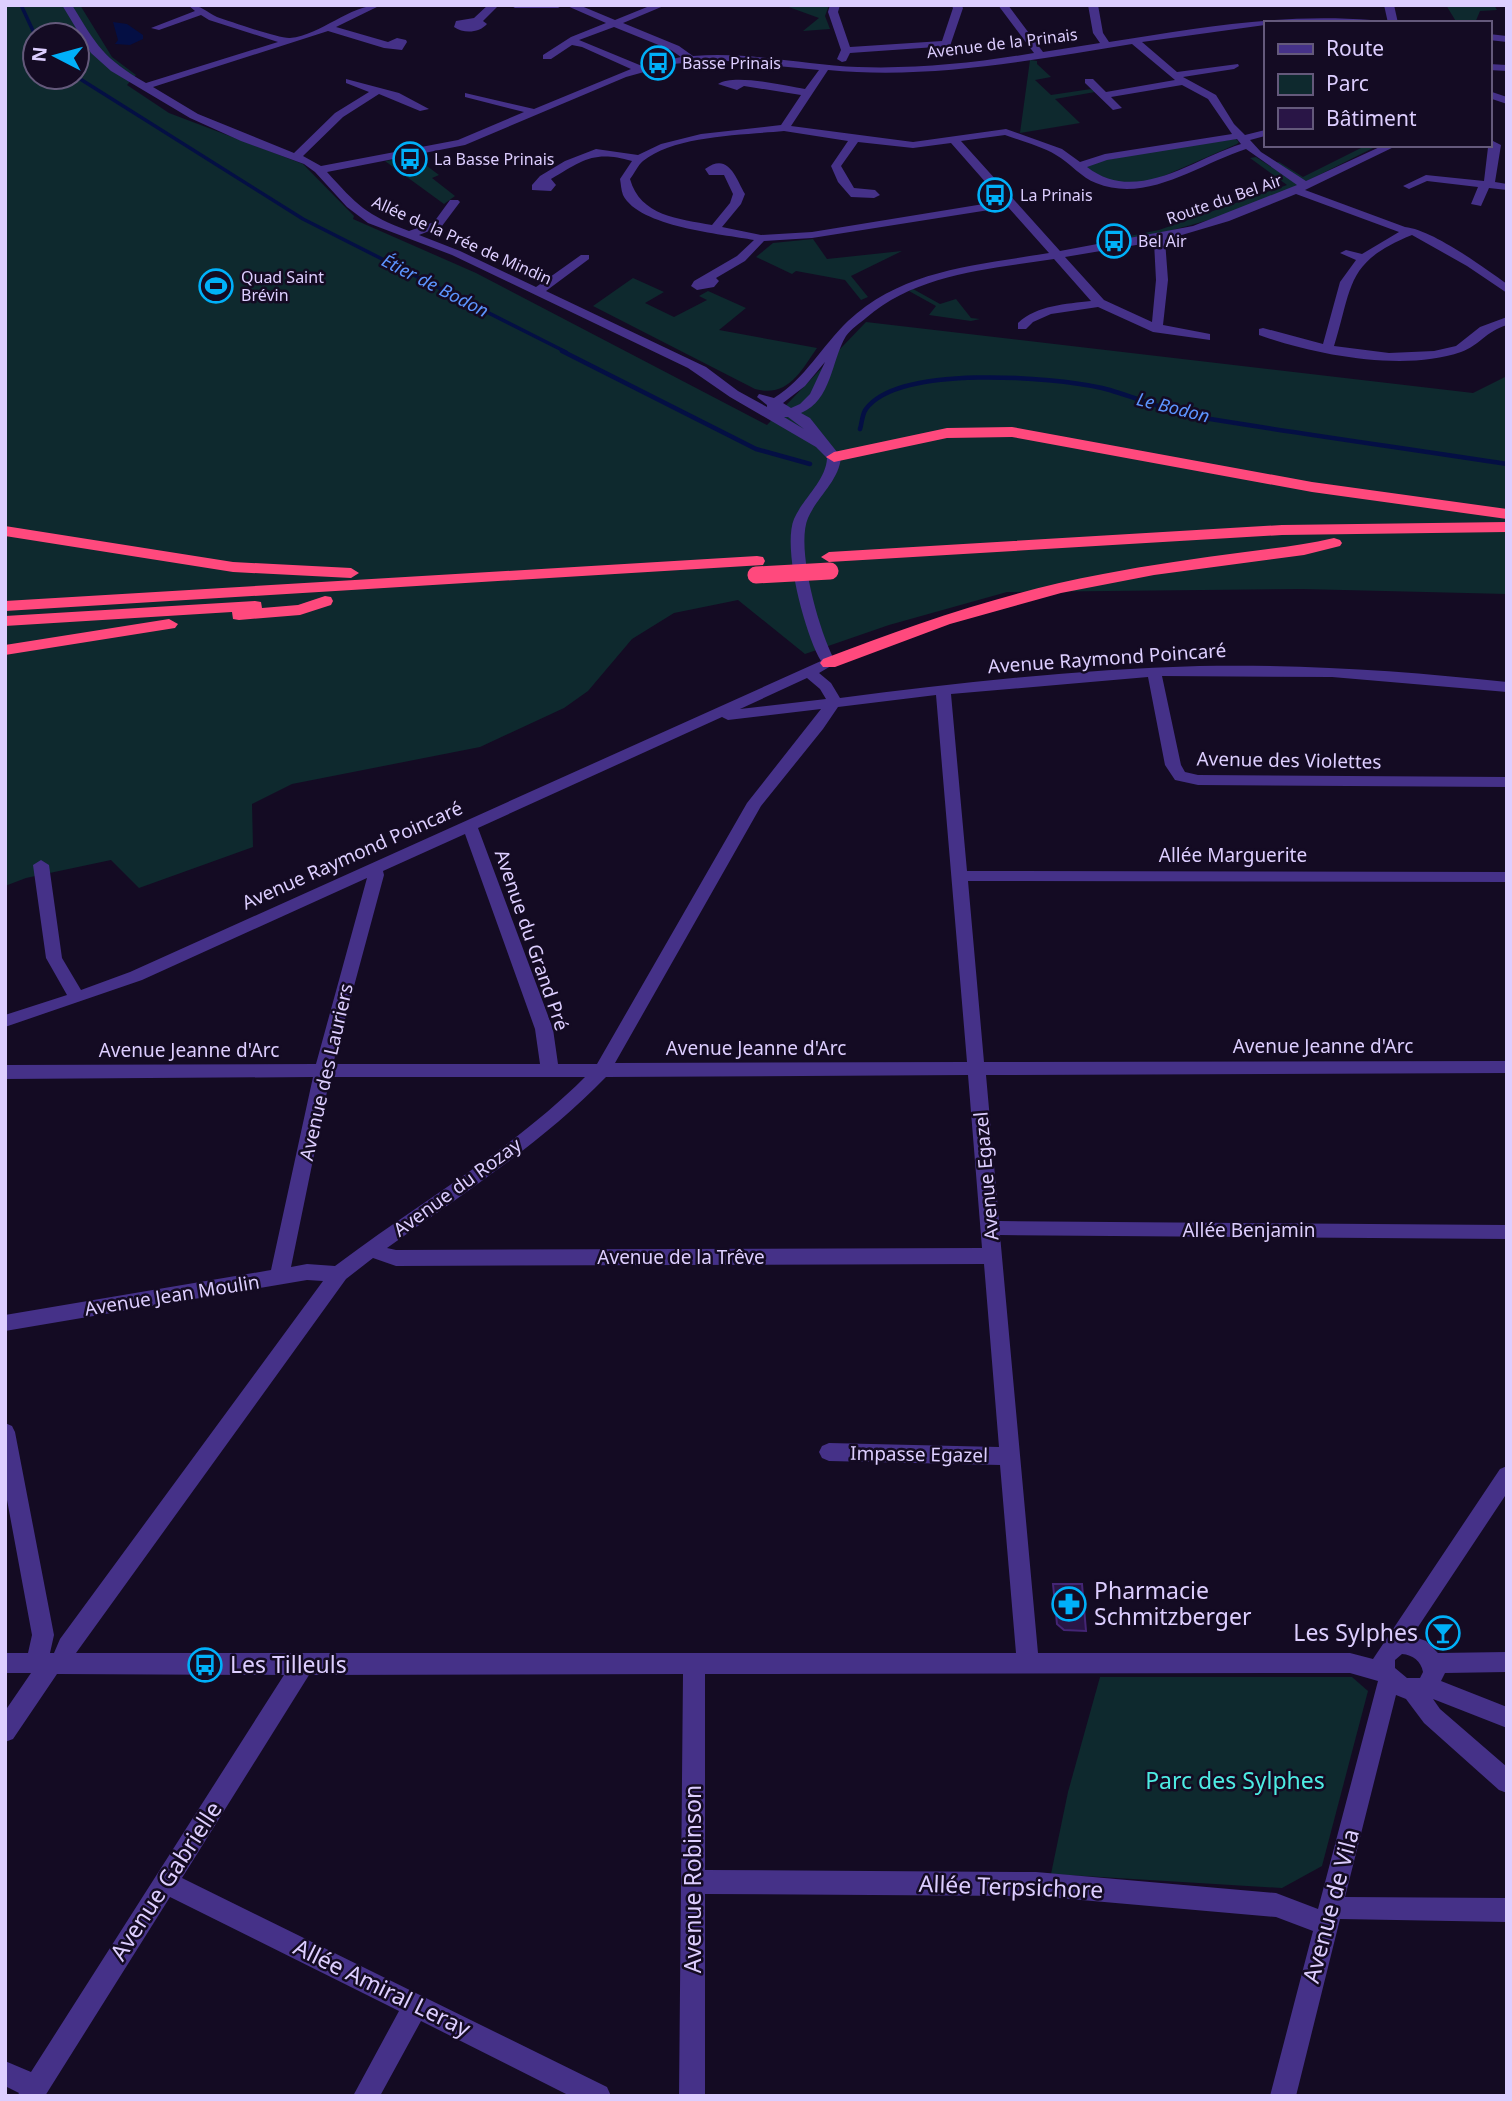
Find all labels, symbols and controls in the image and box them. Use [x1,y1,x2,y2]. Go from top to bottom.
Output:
north arrow [21,21,91,91]
legend [1264,21,1491,147]
street label: Avenue de la Prinais [925,23,1079,63]
text: Route [1326,34,1384,62]
bus stop icon: Basse Prinais [639,44,677,82]
text: N [25,45,53,63]
place label: Basse Prinais [682,52,781,74]
text: Parc [1326,69,1369,97]
text: Bâtiment [1326,104,1417,132]
bus stop icon: La Basse Prinais [391,140,429,178]
place label: La Basse Prinais [434,148,554,170]
street label: Route du Bel Air [1163,169,1285,229]
bus stop icon: La Prinais [976,176,1014,214]
place label: La Prinais [1020,184,1093,206]
street label: Allée de la Prée de Mindin [369,190,555,290]
bus stop icon: Bel Air [1095,222,1133,260]
place label: Bel Air [1138,230,1187,252]
water label: Étier de Bodon [378,248,493,322]
place label: Quad Saint Brévin [241,266,324,306]
sports icon: Quad Saint Brévin [197,267,235,305]
water label: Le Bodon [1134,386,1212,428]
street label: Avenue Raymond Poincaré [987,637,1227,679]
street label: Avenue des Violettes [1196,745,1382,775]
street label: Avenue Raymond Poincaré [238,795,466,915]
street label: Allée Marguerite [1159,842,1307,868]
street label: Avenue du Grand Pré [489,846,575,1034]
street label: Avenue des Lauriers [293,981,359,1163]
street label: Avenue Jeanne d'Arc [1233,1033,1413,1059]
street label: Avenue Jeanne d'Arc [666,1035,846,1061]
street label: Avenue Jeanne d'Arc [99,1037,279,1063]
street label: Avenue Egazel [967,1111,1005,1241]
street label: Avenue du Rozay [388,1132,527,1242]
street label: Allée Benjamin [1182,1217,1316,1243]
street label: Avenue de la Trêve [597,1244,765,1270]
street label: Avenue Jean Moulin [83,1268,261,1322]
street label: Impasse Egazel [850,1440,988,1468]
place label: Pharmacie Schmitzberger [1094,1574,1252,1632]
pharmacy icon: Pharmacie Schmitzberger [1050,1585,1088,1623]
bar icon: Les Sylphes [1424,1614,1462,1652]
place label: Les Sylphes [1293,1616,1418,1648]
bus stop icon: Les Tilleuls [186,1646,224,1684]
place label: Les Tilleuls [230,1648,347,1680]
park label: Parc des Sylphes [1145,1764,1325,1796]
street label: Avenue Robinson [676,1785,708,1973]
street label: Avenue Gabrielle [102,1795,229,1966]
street label: Avenue de Vila [1294,1825,1366,1986]
street label: Allée Terpsichore [918,1867,1104,1905]
street label: Allée Amiral Leray [289,1930,477,2044]

